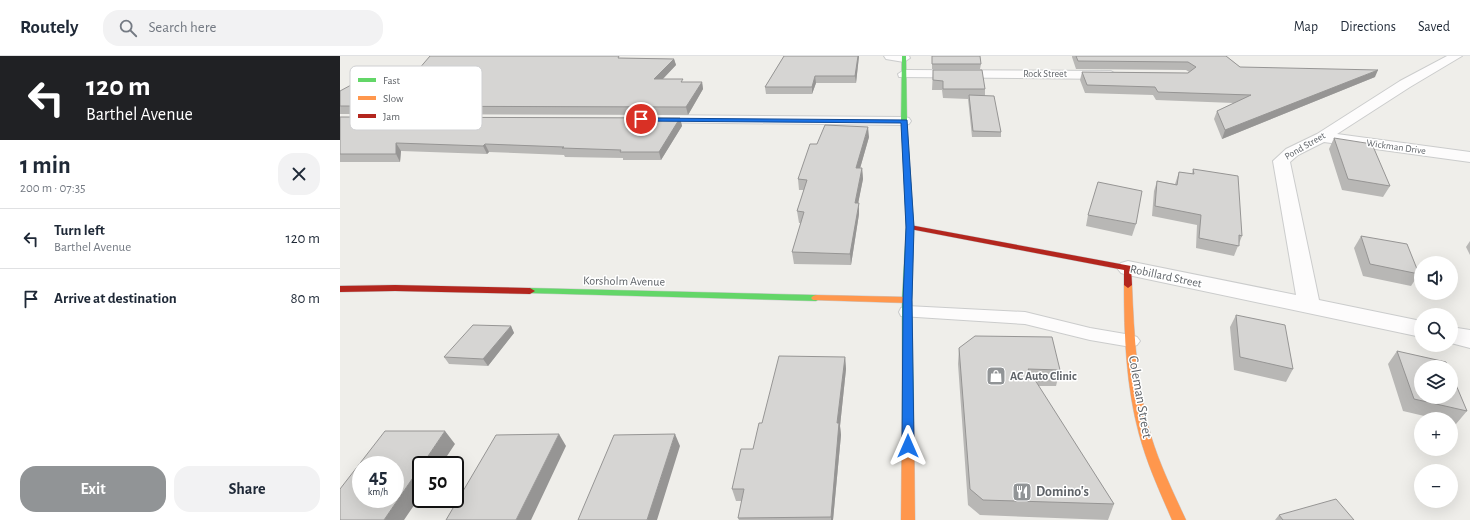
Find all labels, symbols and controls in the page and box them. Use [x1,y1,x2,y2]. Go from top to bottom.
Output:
search box [103,10,383,46]
icon: search [117,17,139,39]
text: Routely [20,18,79,37]
text: Search here [149,20,216,35]
text: Map [1294,20,1318,34]
text: Directions [1340,20,1396,34]
text: Saved [1418,20,1450,34]
legend [350,66,482,130]
street label: Rock Street [1023,69,1068,79]
icon: left [20,72,72,124]
text: 120 m [86,73,151,101]
text: Fast [383,75,401,86]
text: Slow [383,93,404,104]
pin [624,102,658,136]
text: Barthel Avenue [86,106,193,124]
icon: arrive [630,108,652,130]
text: Jam [383,111,400,122]
street label: Pond Street [1283,130,1328,162]
street label: Wickman Drive [1366,138,1427,156]
button: close [278,153,320,195]
text: 1 min [20,154,71,178]
text: 200 m · 07:35 [20,182,86,195]
text: Turn left [54,223,105,238]
icon: left [20,228,42,250]
text: 120 m [286,231,320,246]
text: Barthel Avenue [54,241,131,254]
map controls [1414,256,1458,508]
button: sound [1414,256,1458,300]
street label: Robillard Street [1129,263,1203,289]
street label: Korsholm Avenue [583,274,665,288]
icon: arrive [20,288,42,310]
text: Arrive at destination [54,291,177,306]
text: 80 m [290,291,320,306]
button: search [1414,308,1458,352]
street label: Coleman Street [1126,355,1154,440]
button: layers [1414,360,1458,404]
shop icon: AC Auto Clinic [985,365,1007,387]
place label: AC Auto Clinic [1010,370,1077,382]
button: + [1414,412,1458,456]
position arrow [887,425,929,467]
speed limit sign: 50 [412,456,464,508]
button: − [1414,464,1458,508]
button: Exit [20,466,166,512]
button: Share [174,466,320,512]
text: 45 [369,467,387,487]
restaurant icon: Domino's [1011,481,1033,503]
place label: Domino's [1036,485,1089,499]
text: km/h [368,487,388,497]

